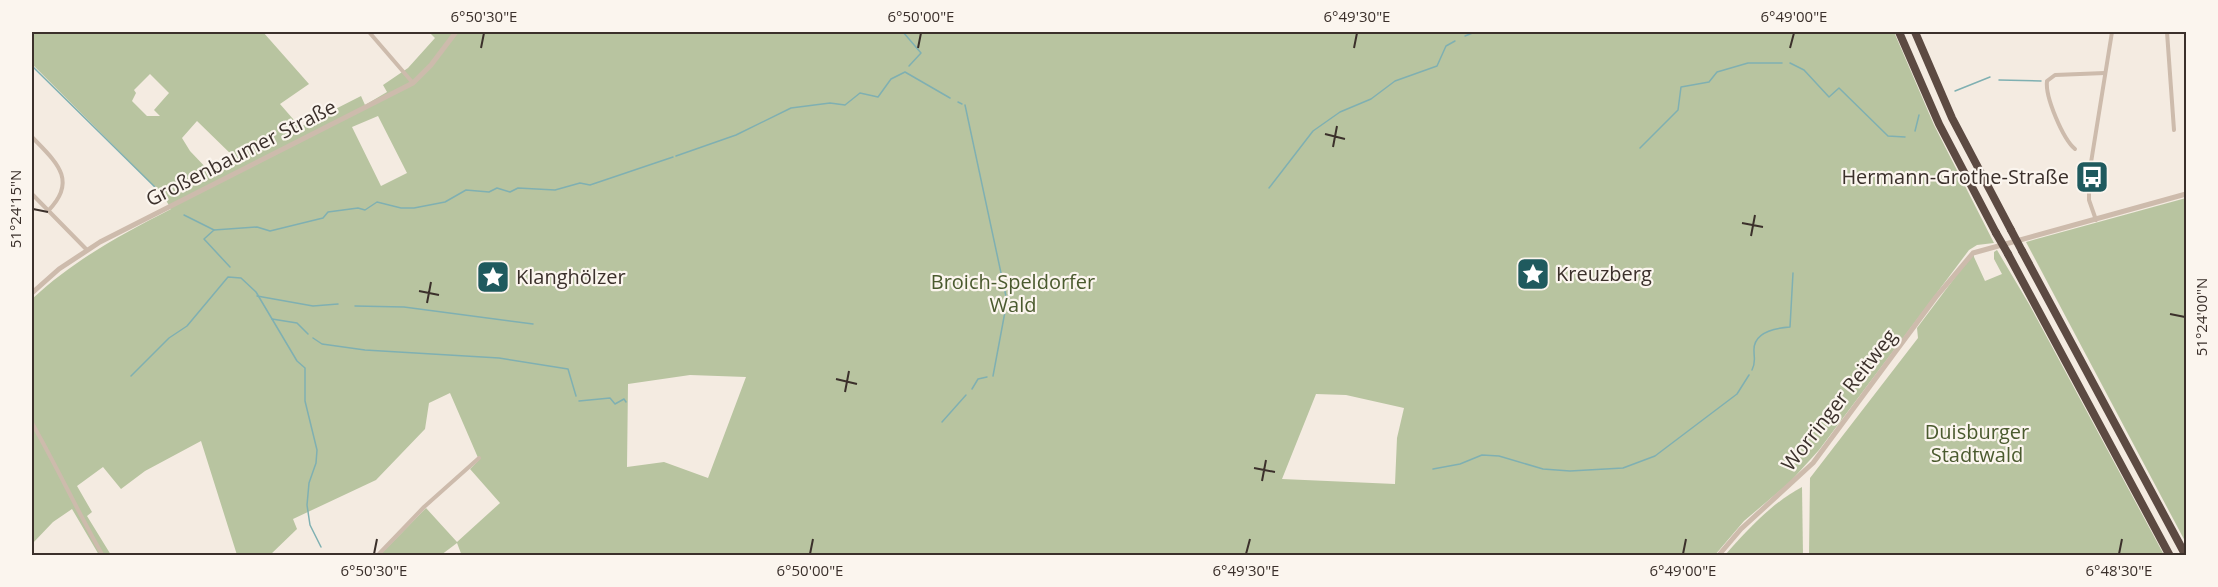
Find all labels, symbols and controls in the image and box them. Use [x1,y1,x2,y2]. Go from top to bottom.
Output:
text: 6°50'30"E [451,6,517,26]
text: 6°50'00"E [888,6,954,26]
text: 6°49'30"E [1324,6,1390,26]
text: 6°49'00"E [1761,6,1827,26]
street label: Großenbaumer Straße [141,93,341,212]
bus stop icon: Hermann-Grothe-Straße [2074,159,2110,195]
place label: Hermann-Grothe-Straße [1841,163,2069,190]
text: 51°24'15"N [5,170,25,248]
place icon: Kreuzberg [1515,256,1551,292]
place icon: Klanghölzer [475,259,511,295]
place label: Kreuzberg [1556,260,1652,287]
place label: Klanghölzer [516,263,626,290]
park label: Broich-Speldorfer Wald [931,268,1095,318]
text: 51°24'00"N [2191,278,2211,356]
street label: Worringer Reitweg [1775,323,1903,476]
park label: Duisburger Stadtwald [1925,418,2029,468]
text: 6°50'30"E [341,560,407,580]
text: 6°50'00"E [777,560,843,580]
text: 6°49'30"E [1213,560,1279,580]
text: 6°49'00"E [1650,560,1716,580]
text: 6°48'30"E [2086,560,2152,580]

